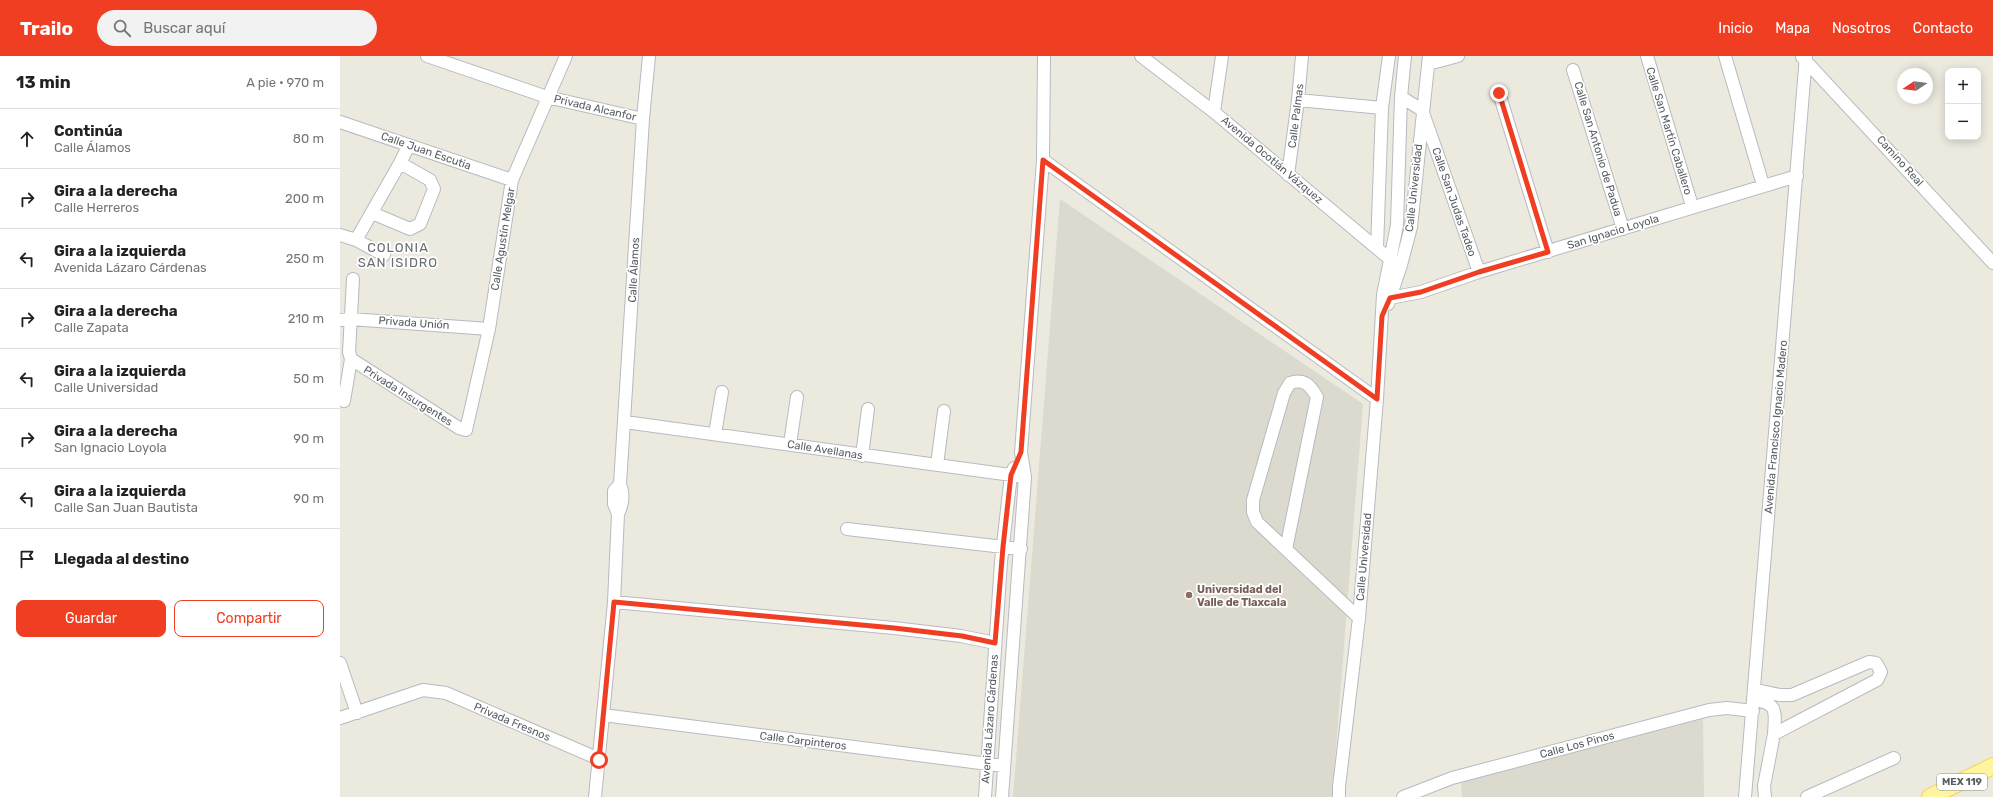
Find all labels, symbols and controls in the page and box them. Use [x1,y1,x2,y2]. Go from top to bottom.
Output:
search box [97,10,377,46]
text: Trailo [20,17,73,40]
icon: search [111,17,133,39]
text: Buscar aquí [143,19,225,37]
text: Inicio [1718,20,1753,37]
text: Mapa [1775,20,1810,37]
text: Nosotros [1832,20,1891,37]
text: Contacto [1913,20,1973,37]
street label: Calle San Martín Caballero [1643,65,1695,197]
north arrow [1897,68,1933,104]
map controls [1945,68,1981,140]
button: + [1945,68,1981,104]
text: 13 min [16,72,71,92]
text: A pie · 970 m [246,75,324,90]
street label: Calle San Antonio de Padua [1571,80,1625,218]
street label: Calle Palmas [1286,83,1306,149]
route end [1490,84,1508,102]
street label: Privada Alcanfor [552,92,638,124]
button: − [1945,104,1981,140]
street label: Avenida Ocotlán Vázquez [1219,114,1326,207]
text: Continúa [54,122,123,140]
icon: ahead [16,128,38,150]
street label: Calle Juan Escutia [379,129,473,173]
text: 80 m [293,131,324,146]
street label: Camino Real [1874,133,1926,189]
text: Calle Álamos [54,140,131,155]
street label: Calle Universidad [1403,143,1425,233]
street label: Calle San Judas Tadeo [1429,146,1479,258]
text: Gira a la derecha [54,182,178,200]
street label: Calle Agustín Melgar [488,186,518,291]
icon: right [16,188,38,210]
text: 200 m [285,191,324,206]
text: Calle Herreros [54,200,139,215]
street label: San Ignacio Loyola [1565,212,1661,252]
street label: Calle Álamos [626,237,642,303]
district label: COLONIA SAN ISIDRO [358,240,438,270]
text: Gira a la izquierda [54,242,186,260]
icon: left [16,248,38,270]
text: 250 m [286,251,324,266]
text: Avenida Lázaro Cárdenas [54,260,207,275]
text: Gira a la derecha [54,302,178,320]
icon: right [16,308,38,330]
text: 210 m [288,311,324,326]
street label: Privada Unión [378,314,450,332]
text: Calle Zapata [54,320,129,335]
street label: Avenida Francisco Ignacio Madero [1762,340,1790,514]
text: Gira a la izquierda [54,362,186,380]
street label: Privada Insurgentes [361,363,455,429]
icon: left [16,368,38,390]
text: 50 m [293,371,324,386]
text: Calle Universidad [54,380,158,395]
text: Gira a la derecha [54,422,178,440]
icon: right [16,428,38,450]
text: 90 m [293,431,324,446]
street label: Calle Avellanas [786,438,864,462]
text: San Ignacio Loyola [54,440,167,455]
text: Gira a la izquierda [54,482,186,500]
icon: left [16,488,38,510]
text: 90 m [293,491,324,506]
text: Calle San Juan Bautista [54,500,198,515]
street label: Calle Universidad [1354,512,1374,602]
icon: arrive [16,548,38,570]
text: Llegada al destino [54,550,189,568]
place label: Universidad del Valle de Tlaxcala [1197,583,1286,609]
marker: Universidad del Valle de Tlaxcala [1184,590,1194,600]
button: Guardar [16,600,166,637]
button: Compartir [174,600,324,637]
street label: Avenida Lázaro Cárdenas [979,654,1001,784]
street label: Privada Fresnos [472,700,553,744]
street label: Calle Carpinteros [759,729,848,753]
street label: Calle Los Pinos [1538,729,1616,761]
route start [590,751,608,769]
road number: MEX 119 [1937,774,1987,790]

